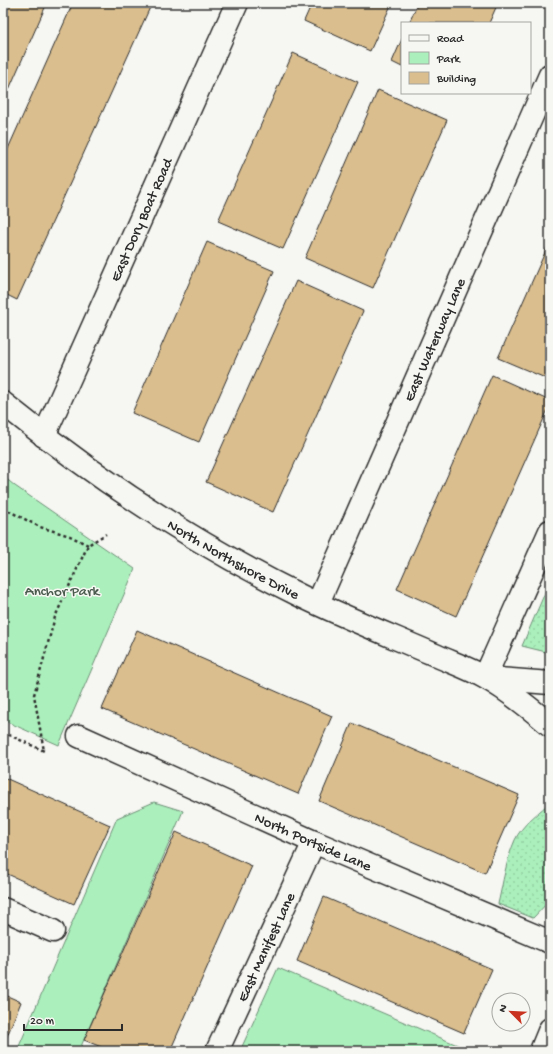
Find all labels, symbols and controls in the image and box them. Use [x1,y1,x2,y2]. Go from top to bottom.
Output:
legend [401,22,531,94]
text: Road [437,33,464,47]
text: Park [436,53,462,67]
text: Building [436,73,476,87]
street label: East Dory Boat Road [107,155,178,285]
street label: East Waterway Lane [401,275,471,405]
street label: North Northshore Drive [163,516,302,605]
park label: Anchor Park [25,583,100,601]
street label: North Portside Lane [251,809,374,876]
street label: East Manifest Lane [234,890,300,1005]
north arrow [491,992,531,1032]
text: N [497,1003,511,1014]
scale bar [24,1006,122,1032]
text: 20 m [30,1015,55,1029]

